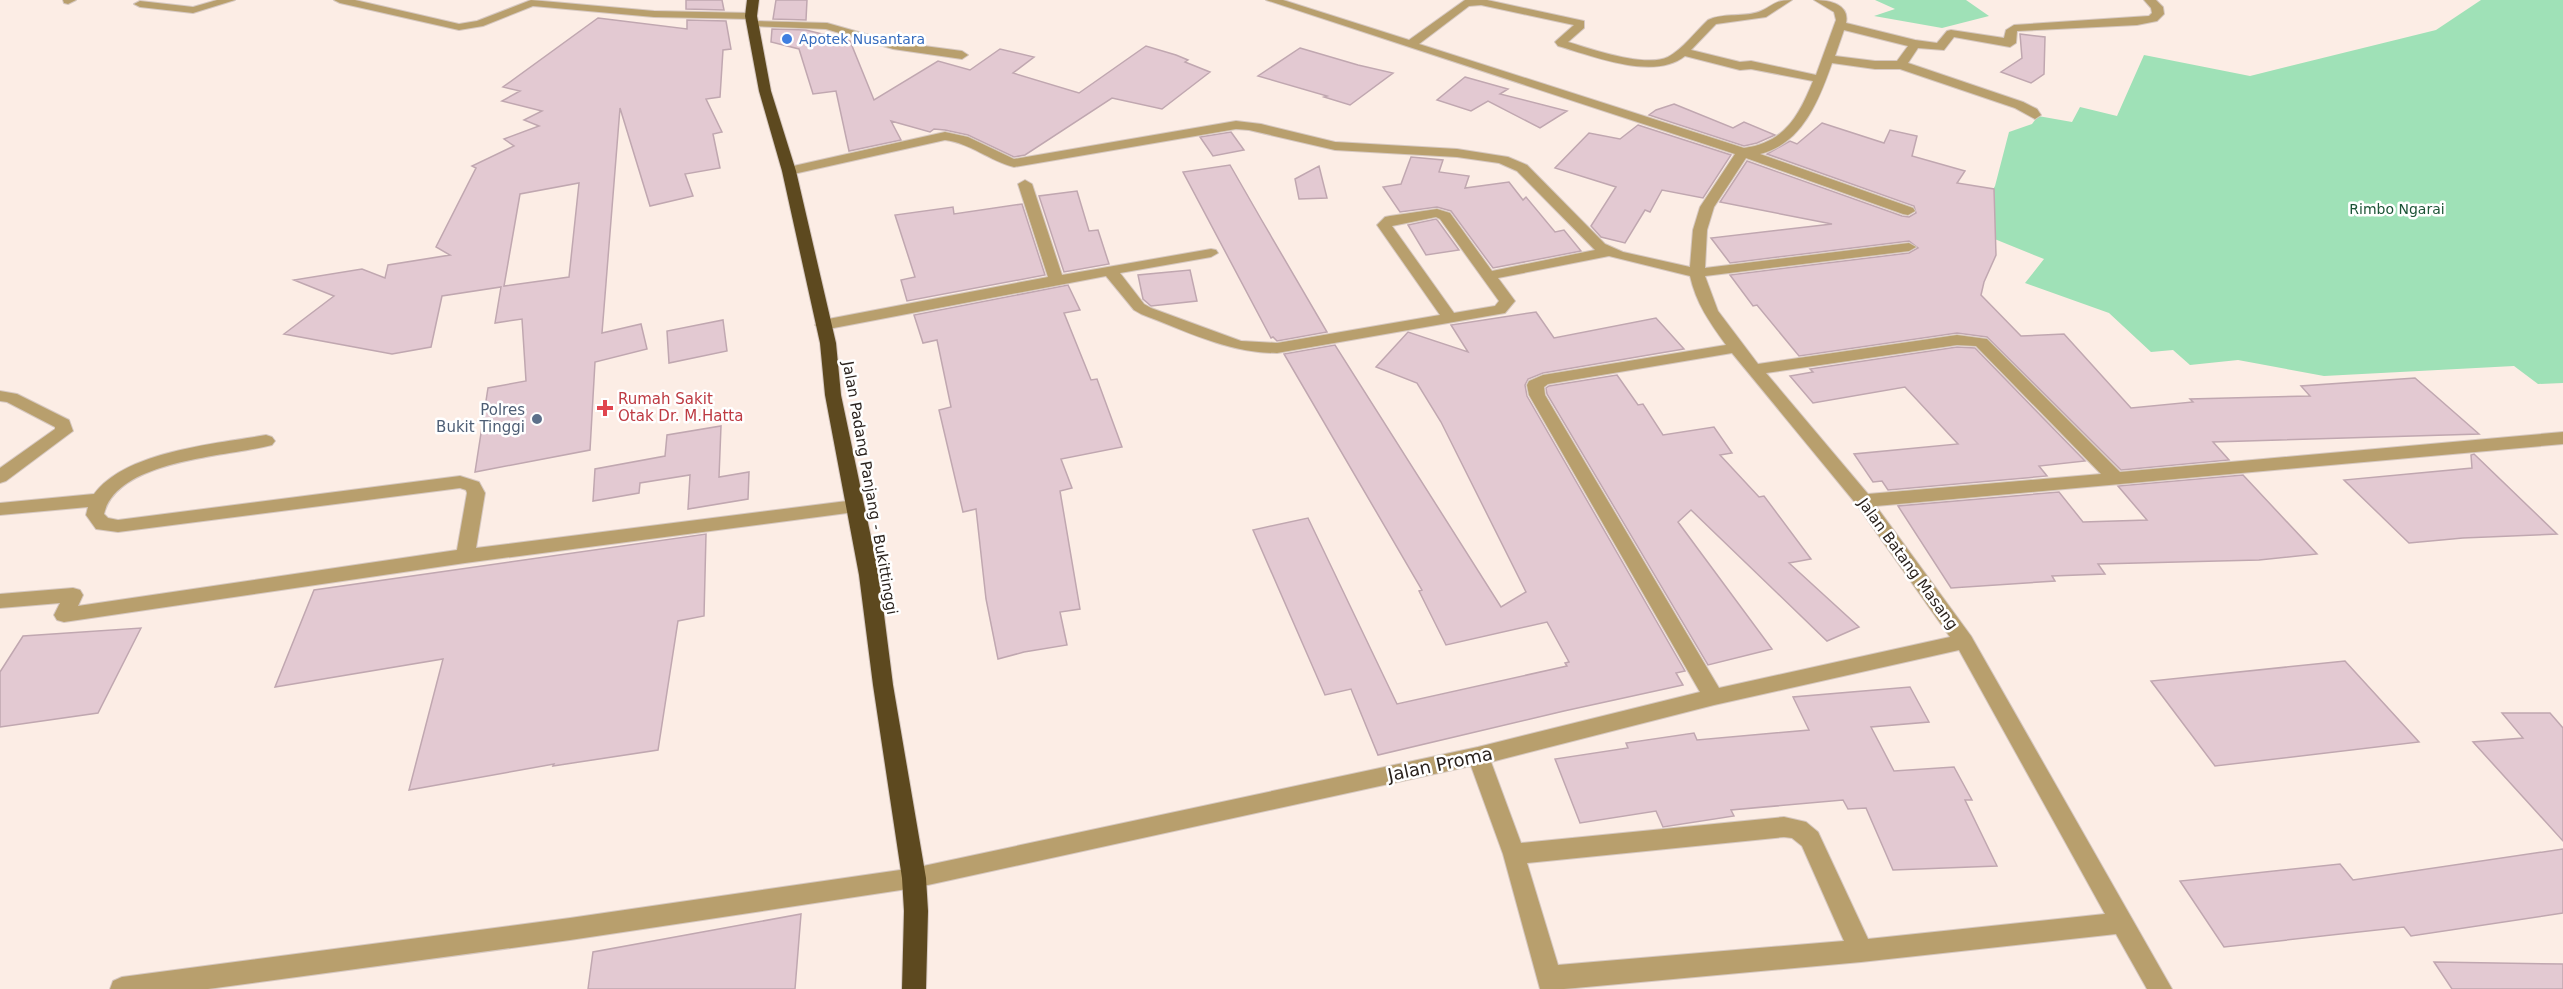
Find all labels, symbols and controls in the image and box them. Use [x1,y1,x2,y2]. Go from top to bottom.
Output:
place label: Apotek Nusantara [799,31,925,47]
marker: Apotek Nusantara [780,32,794,46]
park label: Rimbo Ngarai [2349,201,2445,217]
street label: Jalan Padang Panjang - Bukittinggi [839,359,901,616]
place label: Rumah Sakit Otak Dr. M.Hatta [618,390,743,425]
marker: Rumah Sakit Otak Dr. M.Hatta [596,399,614,417]
place label: Polres Bukit Tinggi [436,401,525,436]
marker: Polres Bukit Tinggi [530,412,544,426]
street label: Jalan Batang Masang [1854,494,1962,633]
street label: Jalan Proma [1385,743,1494,786]

